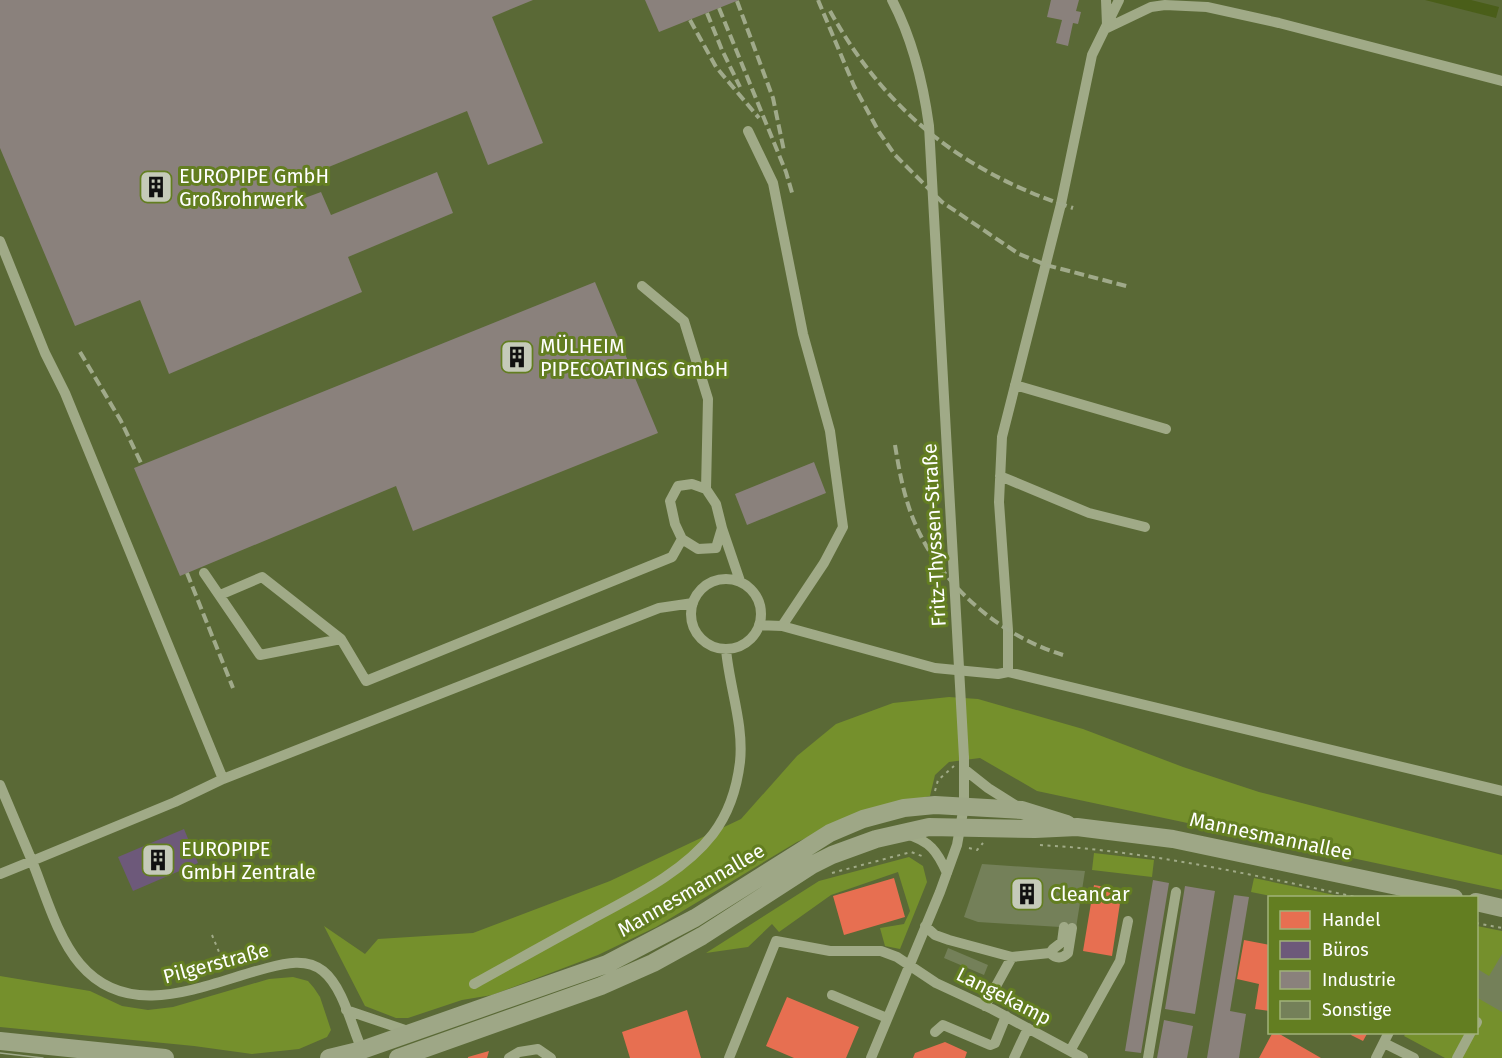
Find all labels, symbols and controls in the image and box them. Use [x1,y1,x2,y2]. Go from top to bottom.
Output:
place label: EUROPIPE GmbH Großrohrwerk [179,164,329,211]
building icon: EUROPIPE GmbH Großrohrwerk [138,169,174,205]
place label: MÜLHEIM PIPECOATINGS GmbH [540,334,728,381]
building icon: MÜLHEIM PIPECOATINGS GmbH [499,339,535,375]
street label: Fritz-Thyssen-Straße [917,443,951,627]
street label: Mannesmannallee [1187,807,1355,865]
place label: EUROPIPE GmbH Zentrale [181,837,316,884]
street label: Mannesmannallee [613,838,769,942]
building icon: EUROPIPE GmbH Zentrale [140,842,176,878]
building icon: CleanCar [1009,876,1045,912]
place label: CleanCar [1050,882,1130,906]
legend [1268,896,1478,1034]
text: Handel [1322,909,1380,931]
street label: Pilgerstraße [160,937,272,989]
text: Büros [1322,939,1369,961]
street label: Langekamp [953,962,1055,1030]
text: Industrie [1322,969,1396,991]
text: Sonstige [1322,999,1392,1021]

